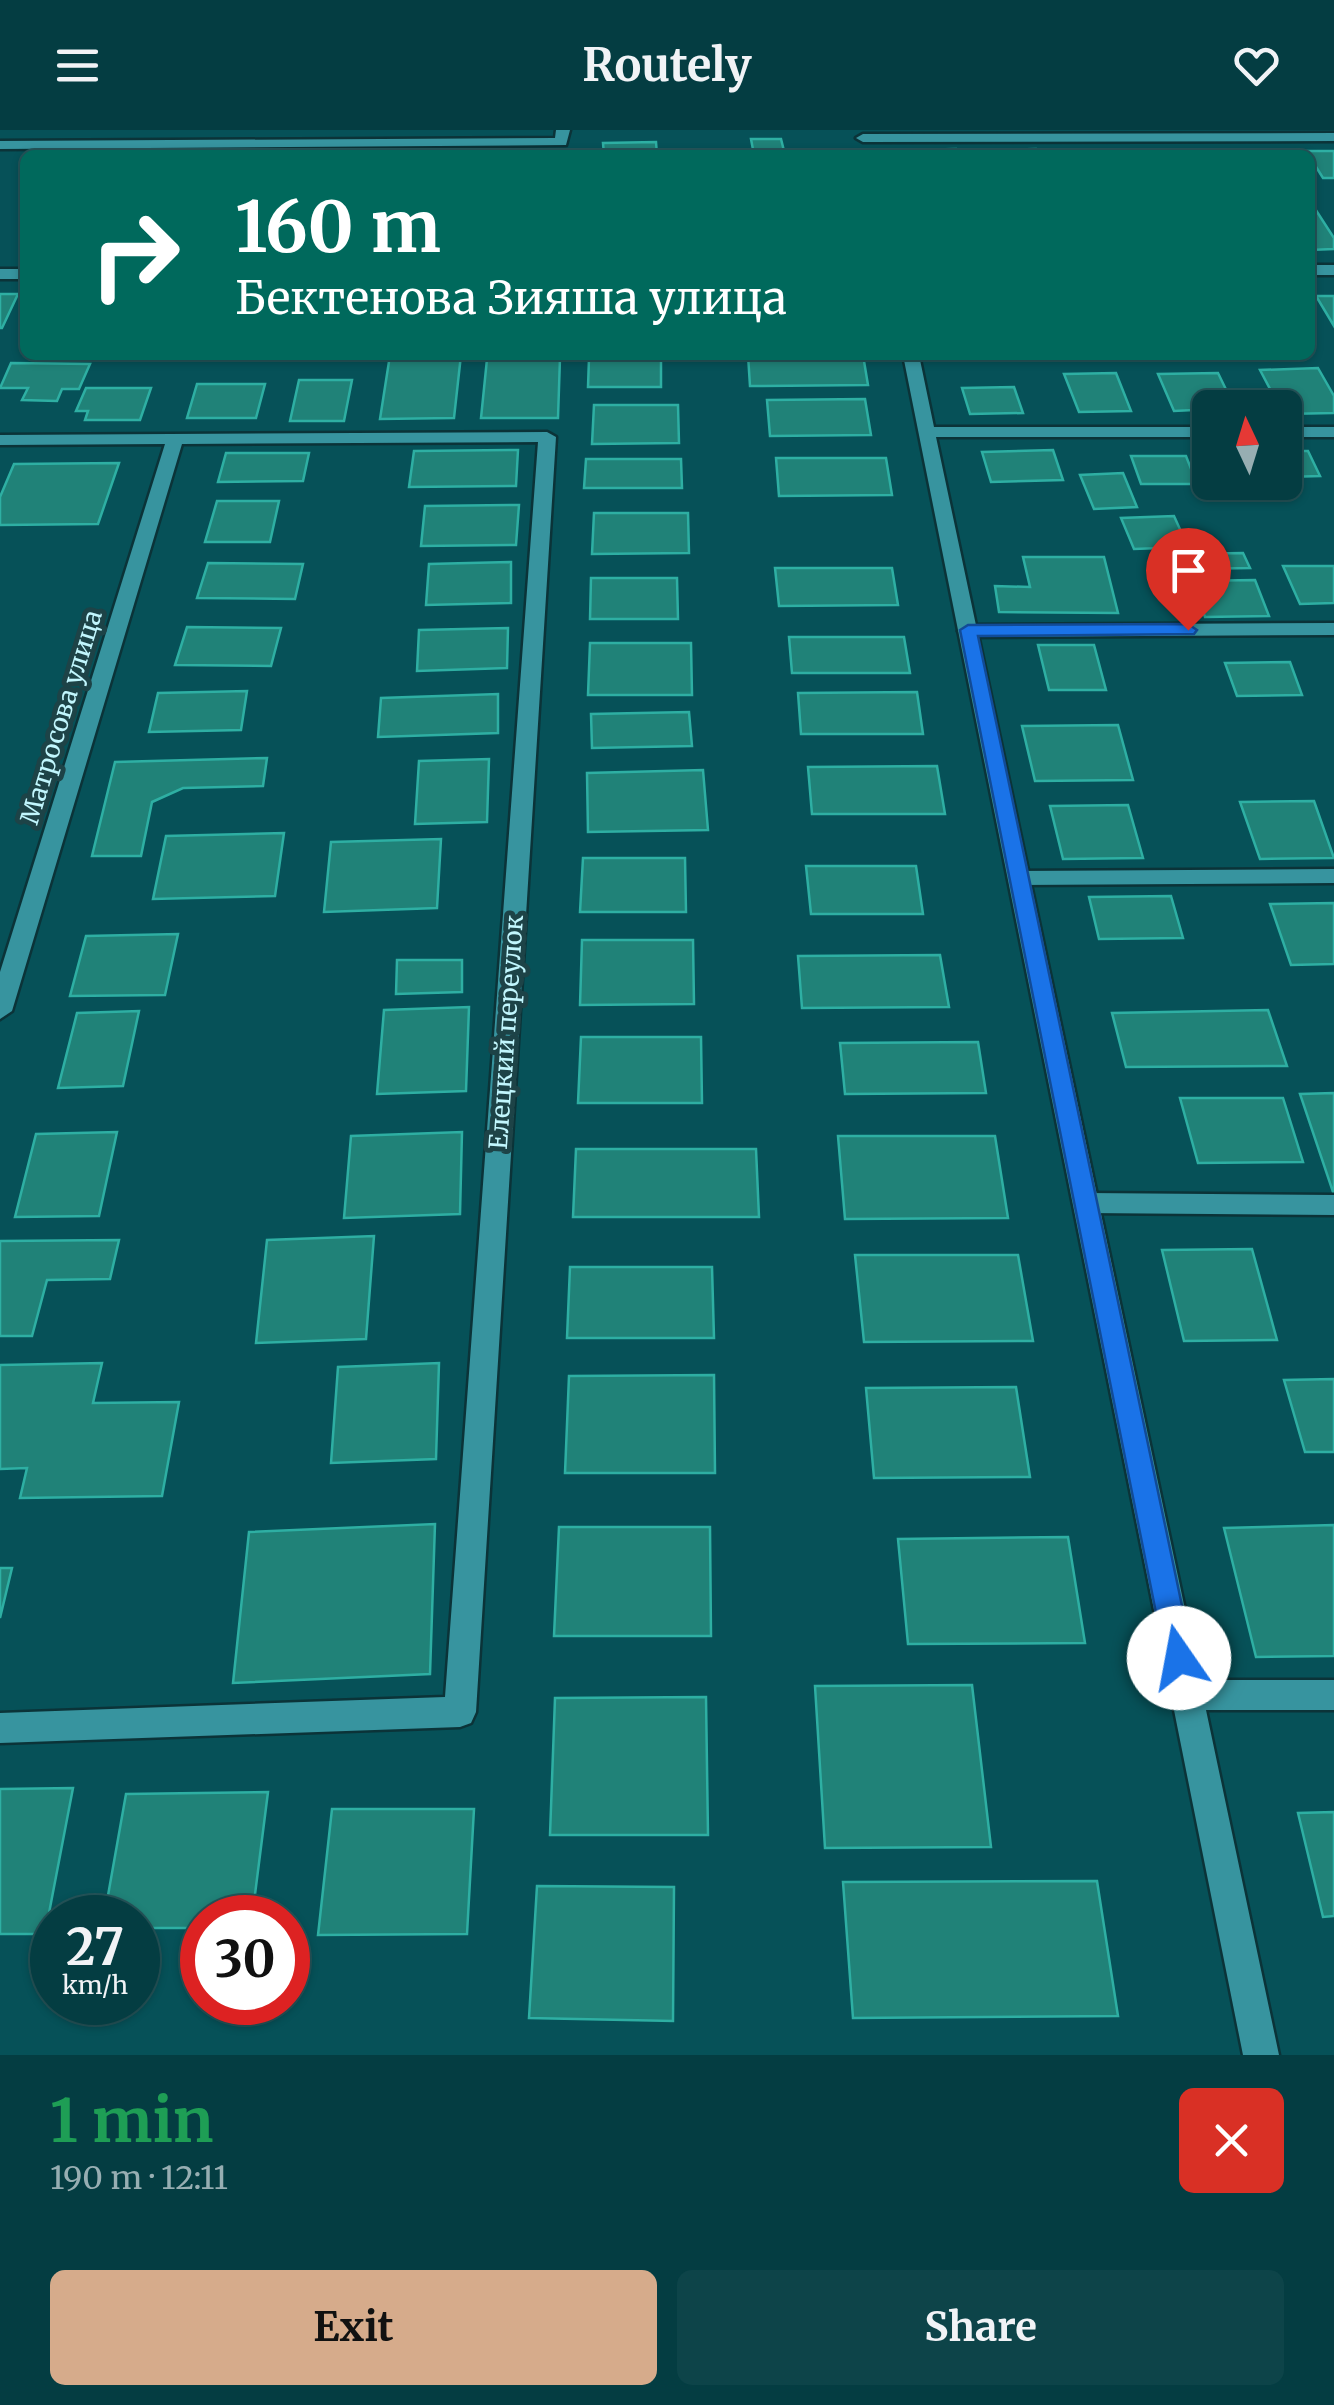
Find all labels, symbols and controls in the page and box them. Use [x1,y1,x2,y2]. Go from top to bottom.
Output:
text: Routely [582,37,752,93]
icon: menu [50,38,105,93]
icon: heart [1229,38,1284,93]
text: 160 m [235,183,441,271]
icon: right [70,190,200,320]
text: Бектенова Зияша улица [235,270,787,326]
north arrow [1192,390,1302,500]
map controls [1192,390,1302,500]
pin [1146,528,1231,631]
icon: arrive [1161,543,1216,598]
street label: Матросова улица [13,606,109,828]
street label: Елецкий переулок [482,913,530,1150]
position arrow [1127,1606,1231,1710]
speed limit sign: 30 [180,1895,310,2025]
text: 27 [66,1916,124,1979]
text: km/h [62,1969,128,2001]
text: 1 min [50,2083,213,2158]
button: close [1179,2088,1284,2193]
text: 190 m · 12:11 [50,2158,228,2198]
button: Exit [50,2270,657,2385]
button: Share [677,2270,1284,2385]

